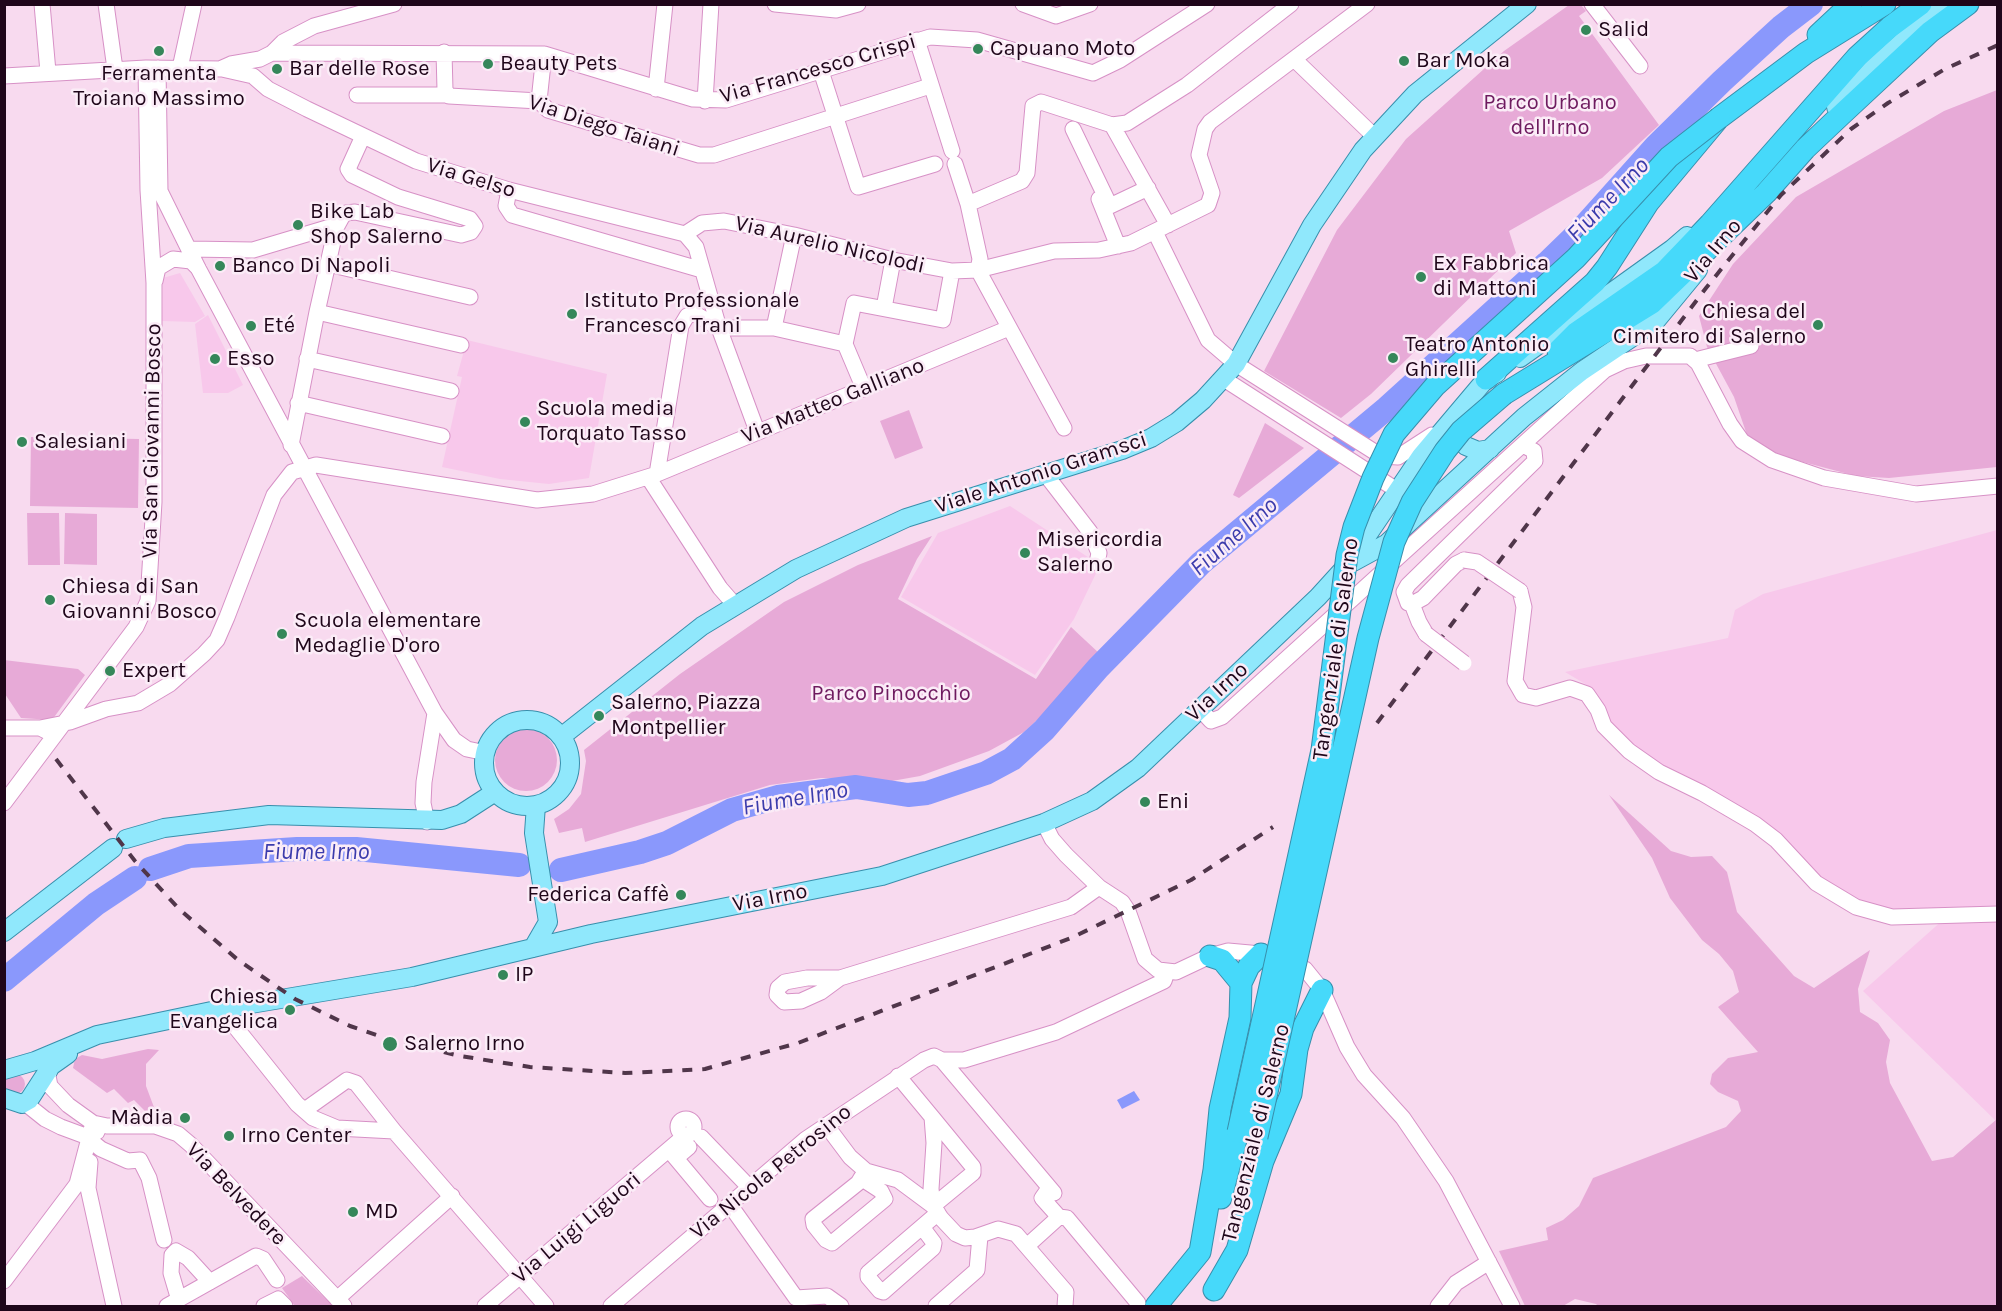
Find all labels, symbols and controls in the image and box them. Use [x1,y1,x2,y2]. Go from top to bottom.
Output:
place label: Salid [1598,17,1649,43]
marker: Salid [1579,23,1593,37]
street label: Via Francesco Crispi [717,28,919,110]
place label: Capuano Moto [990,36,1135,62]
marker: Capuano Moto [971,42,985,56]
marker: Ferramenta Troiano Massimo [152,44,166,58]
place label: Bar Moka [1416,48,1510,74]
place label: Beauty Pets [500,51,617,77]
marker: Bar Moka [1397,54,1411,68]
place label: Bar delle Rose [289,56,429,82]
marker: Beauty Pets [481,57,495,71]
place label: Ferramenta Troiano Massimo [73,61,245,112]
marker: Bar delle Rose [270,62,284,76]
street label: Via Diego Taiani [525,89,683,163]
park label: Parco Urbano dell'Irno [1483,90,1617,142]
street label: Via Gelso [423,152,519,204]
water label: Fiume Irno [1561,152,1655,248]
place label: Bike Lab Shop Salerno [310,199,443,250]
street label: Via Aurelio Nicolodi [732,210,928,280]
street label: Via Irno [1679,214,1747,288]
marker: Bike Lab Shop Salerno [291,218,305,232]
place label: Ex Fabbrica di Mattoni [1433,251,1549,302]
place label: Banco Di Napoli [232,253,391,279]
marker: Banco Di Napoli [213,259,227,273]
marker: Ex Fabbrica di Mattoni [1414,270,1428,284]
place label: Istituto Professionale Francesco Trani [584,288,799,340]
place label: Chiesa del Cimitero di Salerno [1613,299,1806,350]
marker: Istituto Professionale Francesco Trani [565,307,579,321]
place label: Eté [263,313,295,339]
marker: Chiesa del Cimitero di Salerno [1811,318,1825,332]
marker: Eté [244,319,258,333]
street label: Via San Giovanni Bosco [137,323,167,559]
place label: Teatro Antonio Ghirelli [1405,332,1549,384]
place label: Esso [227,346,275,372]
marker: Teatro Antonio Ghirelli [1386,351,1400,365]
marker: Esso [208,352,222,366]
street label: Via Matteo Galliano [738,352,928,450]
place label: Scuola media Torquato Tasso [537,396,686,448]
marker: Scuola media Torquato Tasso [518,415,532,429]
street label: Viale Antonio Gramsci [932,426,1150,520]
place label: Salesiani [34,429,127,455]
marker: Salesiani [15,435,29,449]
water label: Fiume Irno [1184,491,1284,583]
place label: Misericordia Salerno [1037,527,1163,578]
street label: Tangenziale di Salerno [1307,536,1365,762]
marker: Misericordia Salerno [1018,546,1032,560]
place label: Chiesa di San Giovanni Bosco [62,574,217,626]
marker: Chiesa di San Giovanni Bosco [43,593,57,607]
place label: Scuola elementare Medaglie D'oro [294,608,481,660]
marker: Scuola elementare Medaglie D'oro [275,627,289,641]
street label: Via Irno [1180,657,1254,727]
place label: Expert [122,658,186,684]
marker: Expert [103,664,117,678]
park label: Parco Pinocchio [811,681,971,707]
place label: Salerno, Piazza Montpellier [611,690,761,742]
marker: Salerno, Piazza Montpellier [592,709,606,723]
water label: Fiume Irno [740,776,850,822]
place label: Eni [1157,789,1189,815]
marker: Eni [1138,795,1152,809]
water label: Fiume Irno [263,838,369,866]
street label: Via Irno [730,878,810,918]
place label: Federica Caffè [527,882,669,908]
marker: Federica Caffè [674,888,688,902]
place label: IP [515,962,533,988]
marker: IP [496,968,510,982]
place label: Chiesa Evangelica [169,984,278,1036]
marker: Chiesa Evangelica [283,1003,297,1017]
street label: Tangenziale di Salerno [1216,1021,1296,1245]
place label: Salerno Irno [404,1031,525,1057]
marker: Salerno Irno [381,1035,399,1053]
street label: Via Nicola Petrosino [685,1099,857,1245]
place label: Màdia [111,1105,173,1131]
marker: Màdia [178,1111,192,1125]
place label: Irno Center [241,1123,351,1149]
marker: Irno Center [222,1129,236,1143]
street label: Via Belvedere [180,1137,292,1251]
street label: Via Luigi Liguori [507,1167,647,1289]
place label: MD [365,1199,398,1225]
marker: MD [346,1205,360,1219]

